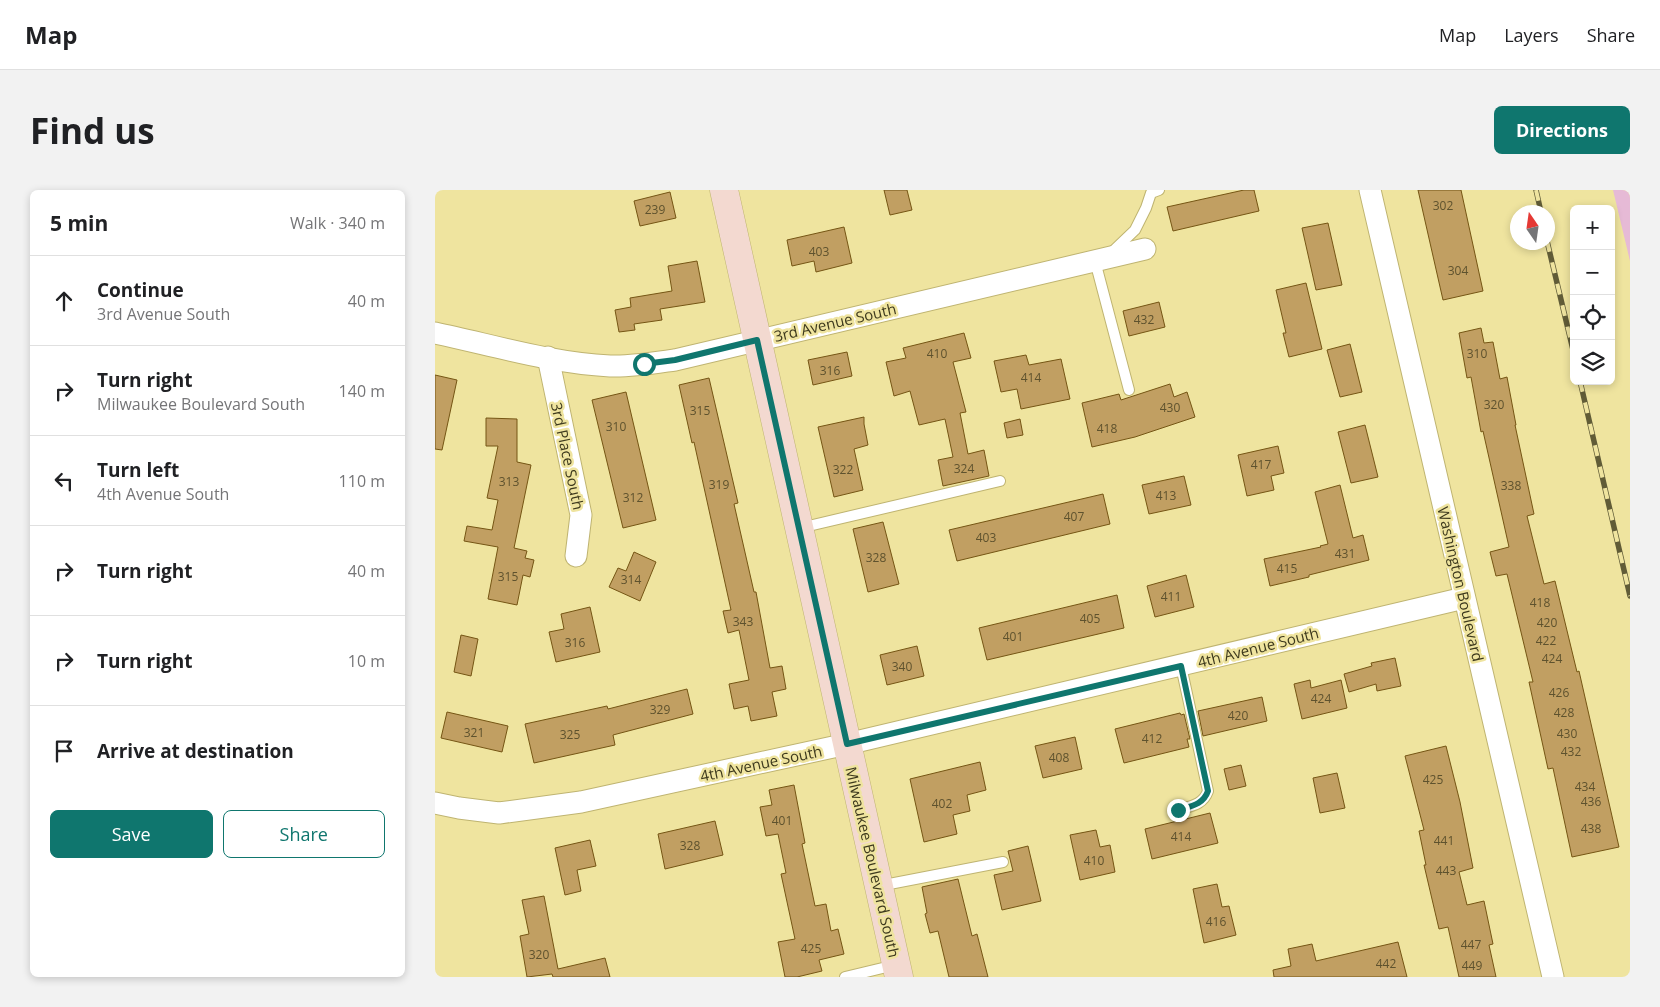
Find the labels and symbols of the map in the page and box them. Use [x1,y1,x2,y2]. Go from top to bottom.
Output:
house number: 302 [1433,197,1453,214]
house number: 239 [645,201,665,218]
north arrow [1510,205,1555,250]
house number: 403 [809,243,829,260]
house number: 304 [1448,262,1468,279]
street label: 3rd Avenue South [772,298,898,346]
house number: 432 [1134,311,1154,328]
house number: 410 [927,345,947,362]
house number: 310 [1467,345,1487,362]
route start [633,353,656,376]
house number: 316 [820,362,840,379]
house number: 414 [1021,369,1041,386]
house number: 320 [1484,396,1504,413]
house number: 430 [1160,399,1180,416]
street label: 3rd Place South [547,400,589,512]
house number: 315 [690,402,710,419]
house number: 310 [606,418,626,435]
house number: 418 [1097,420,1117,437]
house number: 417 [1251,456,1271,473]
house number: 324 [954,460,974,477]
house number: 322 [833,461,853,478]
house number: 313 [499,473,519,490]
house number: 319 [709,476,729,493]
house number: 338 [1501,477,1521,494]
house number: 413 [1156,487,1176,504]
house number: 312 [623,489,643,506]
street label: Washington Boulevard [1433,505,1489,663]
house number: 407 [1064,508,1084,525]
house number: 403 [976,529,996,546]
house number: 431 [1335,545,1355,562]
house number: 328 [866,549,886,566]
house number: 415 [1277,560,1297,577]
house number: 315 [498,568,518,585]
house number: 314 [621,571,641,588]
house number: 411 [1161,588,1181,605]
house number: 418 [1530,594,1550,611]
house number: 405 [1080,610,1100,627]
house number: 343 [733,613,753,630]
house number: 420 [1537,614,1557,631]
street label: 4th Avenue South [1195,622,1321,672]
house number: 401 [1003,628,1023,645]
house number: 422 [1536,632,1556,649]
house number: 316 [565,634,585,651]
house number: 424 [1542,650,1562,667]
house number: 340 [892,658,912,675]
house number: 426 [1549,684,1569,701]
house number: 424 [1311,690,1331,707]
house number: 329 [650,701,670,718]
house number: 428 [1554,704,1574,721]
house number: 420 [1228,707,1248,724]
house number: 321 [464,724,484,741]
house number: 430 [1557,725,1577,742]
house number: 325 [560,726,580,743]
house number: 412 [1142,730,1162,747]
street label: 4th Avenue South [698,740,824,786]
house number: 432 [1561,743,1581,760]
house number: 408 [1049,749,1069,766]
street label: Milwaukee Boulevard South [841,765,905,959]
house number: 425 [1423,771,1443,788]
house number: 434 [1575,778,1595,795]
house number: 436 [1581,793,1601,810]
house number: 402 [932,795,952,812]
route end [1167,799,1190,822]
house number: 401 [772,812,792,829]
house number: 438 [1581,820,1601,837]
house number: 414 [1171,828,1191,845]
house number: 441 [1434,832,1454,849]
house number: 328 [680,837,700,854]
house number: 410 [1084,852,1104,869]
house number: 443 [1436,862,1456,879]
house number: 416 [1206,913,1226,930]
house number: 447 [1461,936,1481,953]
house number: 425 [801,940,821,957]
house number: 320 [529,946,549,963]
house number: 442 [1376,955,1396,972]
house number: 449 [1462,957,1482,974]

